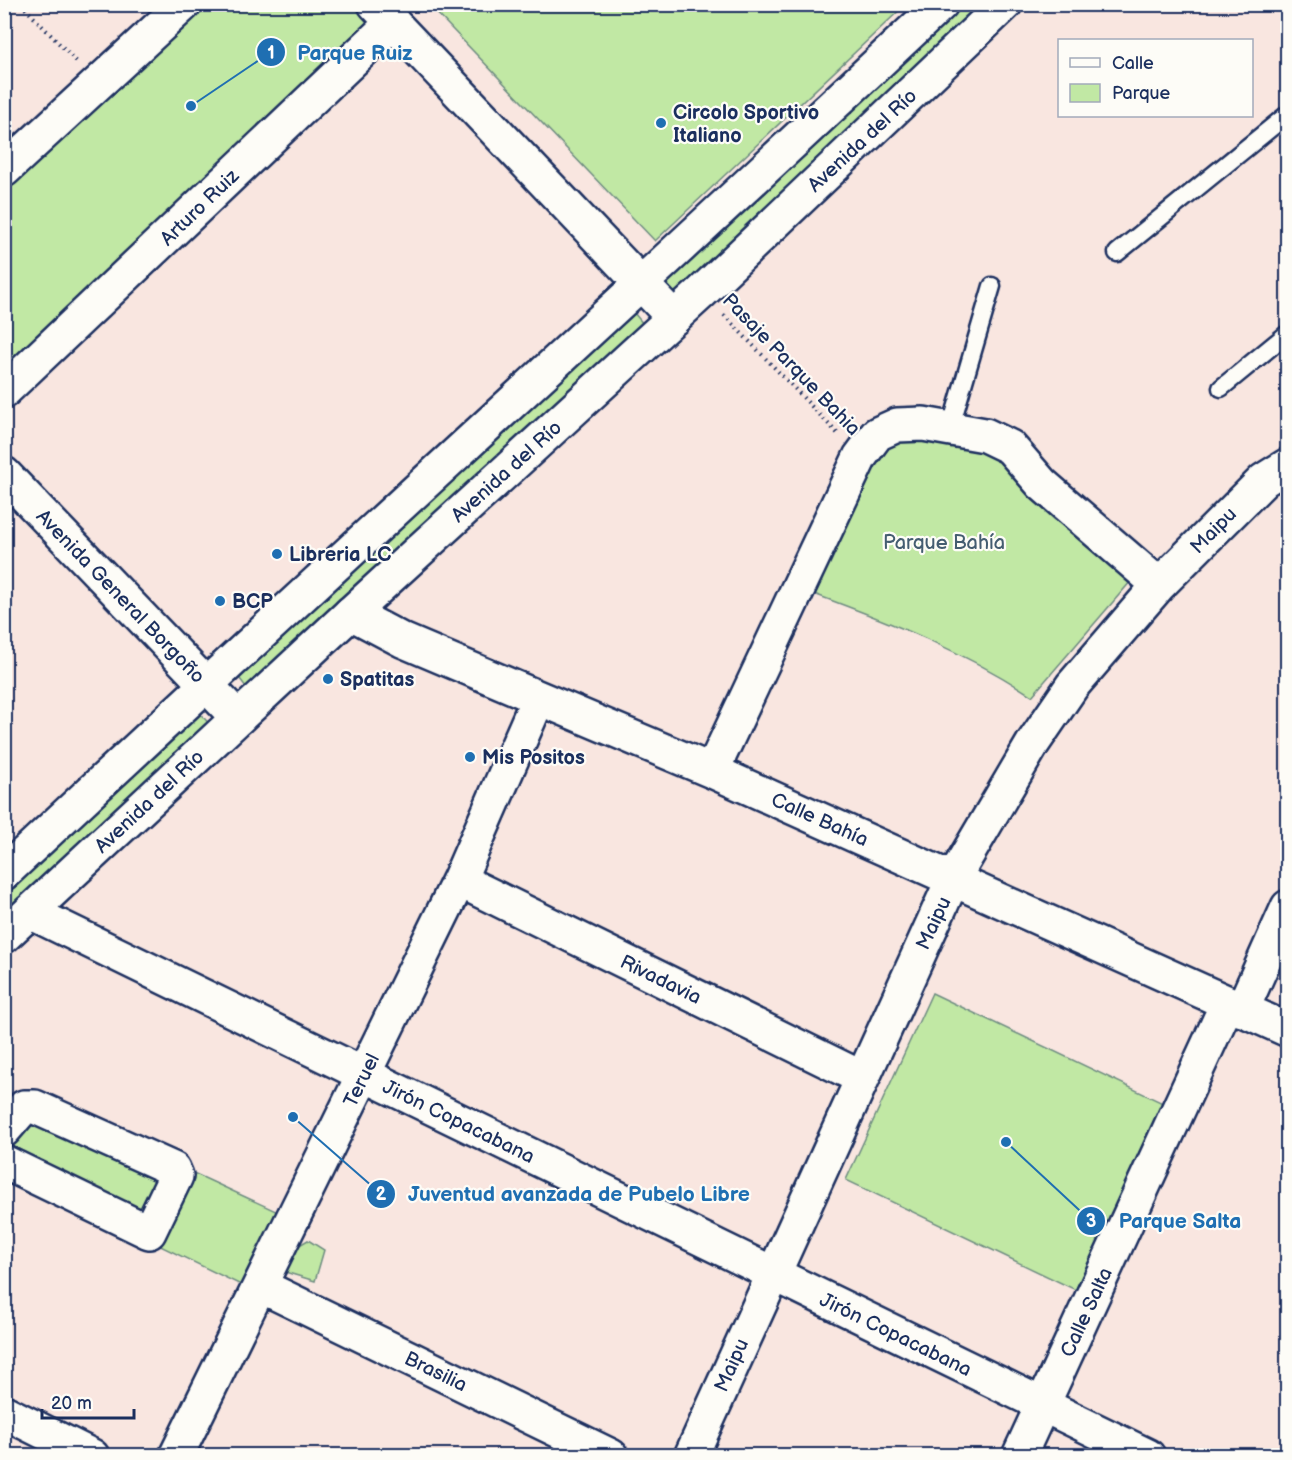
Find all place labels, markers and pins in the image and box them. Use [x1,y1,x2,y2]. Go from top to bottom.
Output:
callout: Parque Ruiz [256,33,425,72]
place label: Circolo Sportivo Italiano [673,101,819,148]
marker: Circolo Sportivo Italiano [654,116,668,130]
place label: Libreria LC [289,543,391,567]
marker: Libreria LC [270,547,284,561]
place label: BCP [232,590,273,614]
marker: BCP [213,594,227,608]
place label: Spatitas [340,668,415,692]
marker: Spatitas [321,672,335,686]
place label: Mis Positos [482,746,585,770]
marker: Mis Positos [463,750,477,764]
callout: Juventud avanzada de Pubelo Libre [366,1175,762,1214]
callout: Parque Salta [1076,1201,1253,1240]

